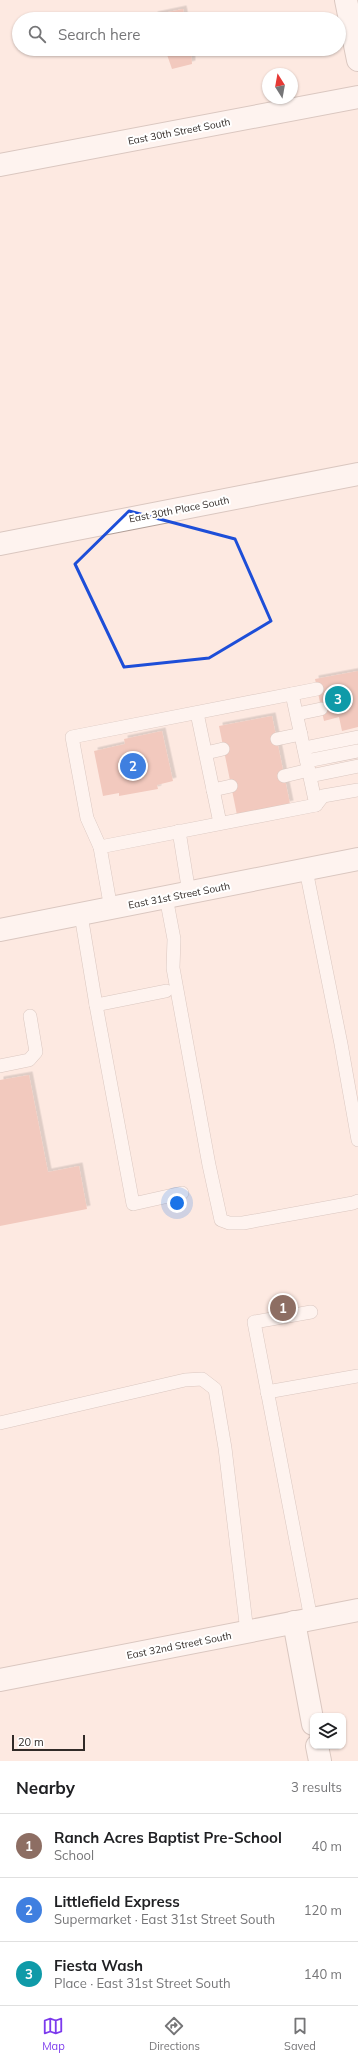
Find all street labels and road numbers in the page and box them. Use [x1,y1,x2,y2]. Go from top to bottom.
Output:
street label: East 30th Street South [127,115,232,148]
street label: East 30th Place South [128,493,230,526]
street label: East 31st Street South [127,879,231,912]
street label: East 32nd Street South [126,1629,233,1662]

